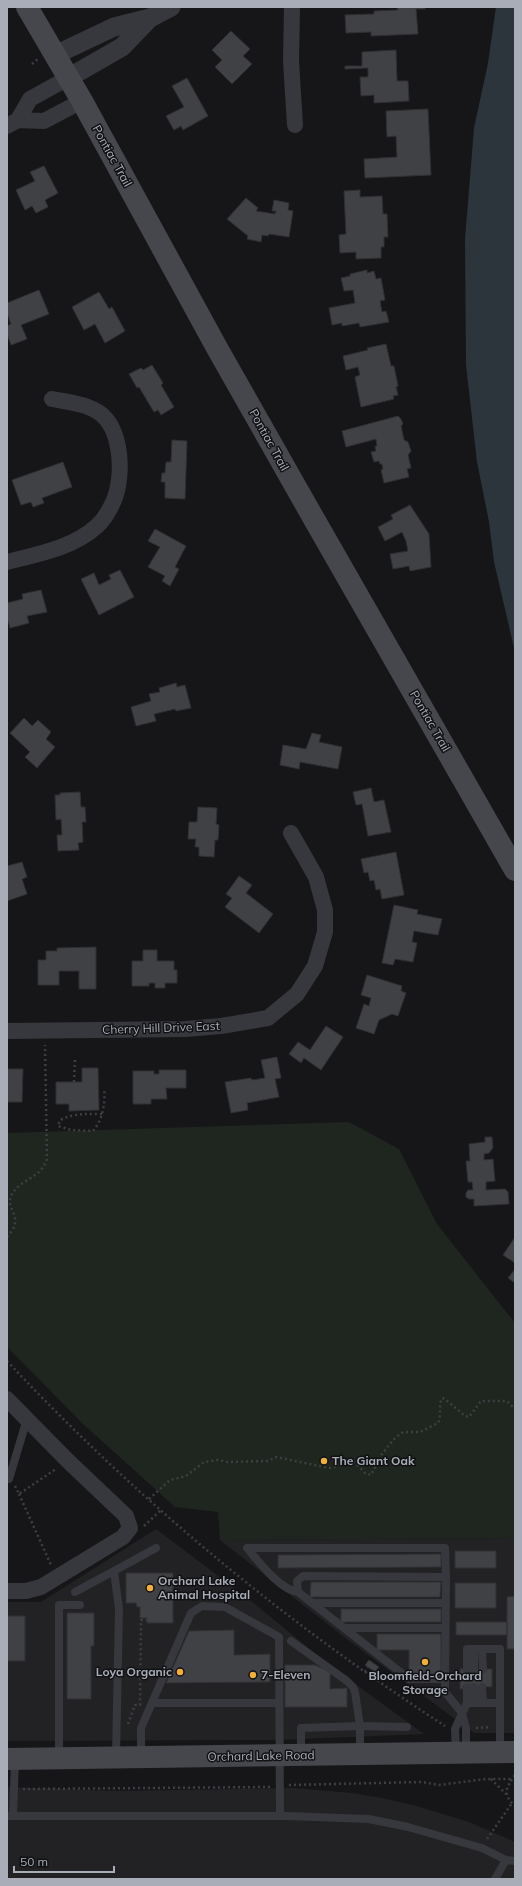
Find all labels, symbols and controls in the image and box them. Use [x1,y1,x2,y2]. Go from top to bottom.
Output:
street label: Pontiac Trail [89,122,136,189]
street label: Pontiac Trail [246,406,293,473]
street label: Pontiac Trail [407,687,454,754]
street label: Cherry Hill Drive East [102,1018,220,1037]
place label: The Giant Oak [332,1453,415,1468]
marker: The Giant Oak [319,1456,329,1466]
place label: Orchard Lake Animal Hospital [158,1573,250,1602]
marker: Orchard Lake Animal Hospital [145,1583,155,1593]
marker: Bloomfield-Orchard Storage [420,1657,430,1667]
place label: Loya Organic [96,1664,172,1679]
marker: Loya Organic [175,1667,185,1677]
place label: 7-Eleven [261,1667,310,1682]
place label: Bloomfield-Orchard Storage [368,1668,482,1697]
marker: 7-Eleven [248,1670,258,1680]
street label: Orchard Lake Road [207,1747,315,1764]
scale bar [14,1848,114,1874]
text: 50 m [20,1854,48,1869]

